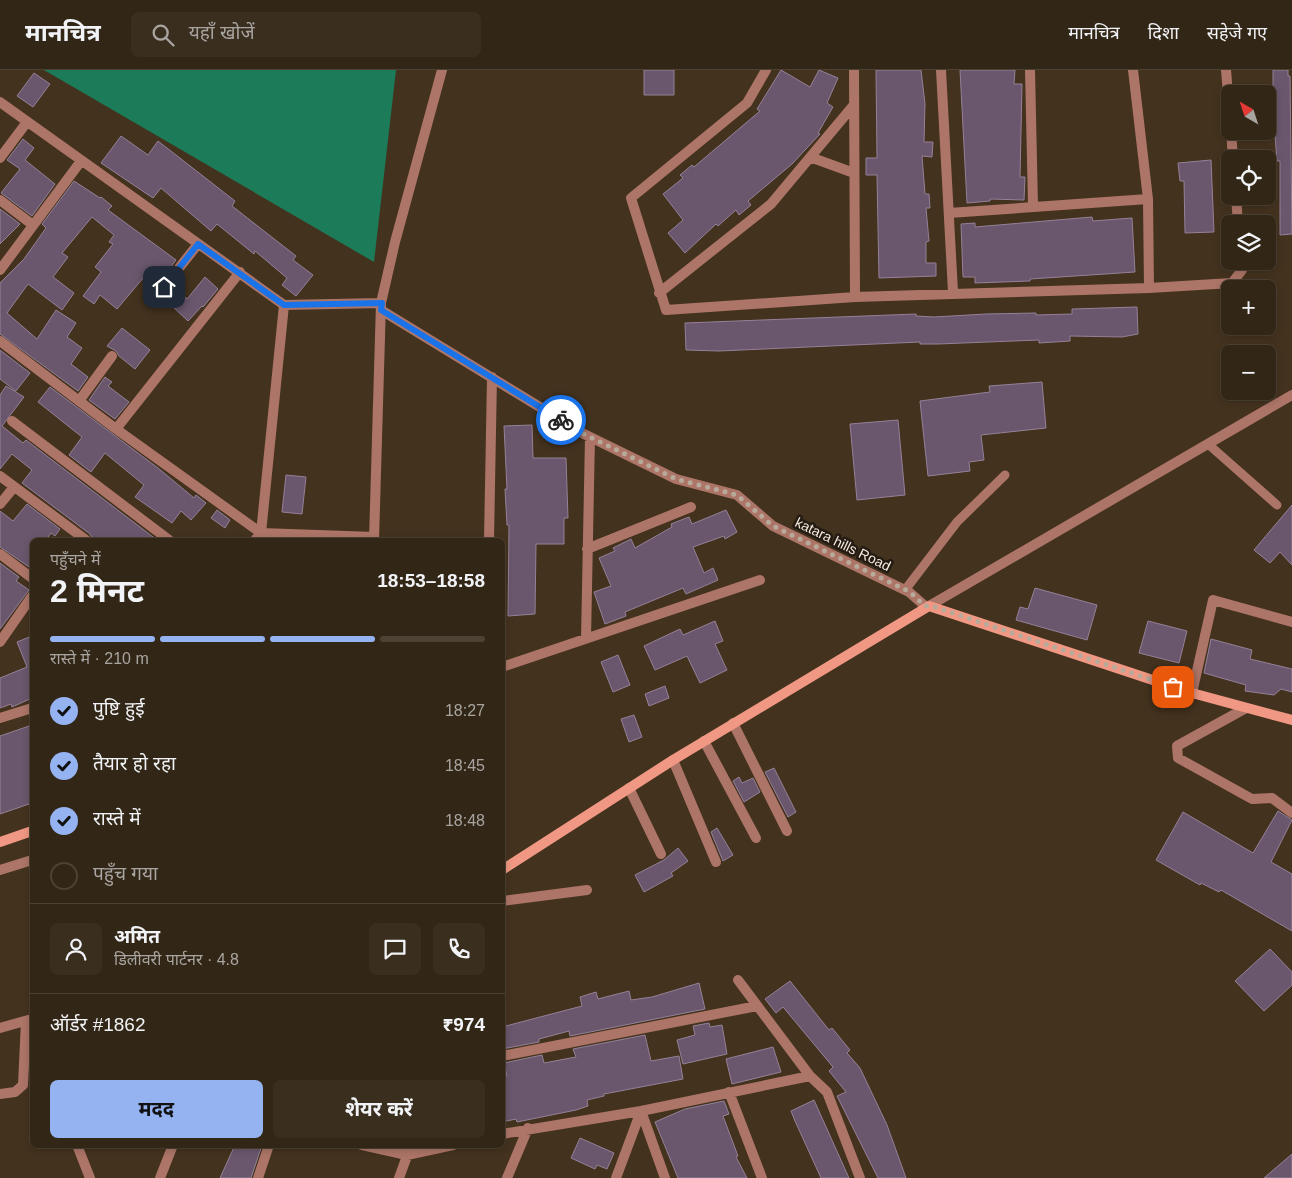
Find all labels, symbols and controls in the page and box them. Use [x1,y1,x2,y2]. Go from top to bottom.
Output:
search box [131,12,481,57]
text: मानचित्र [25,19,101,46]
icon: search [149,21,177,49]
text: यहाँ खोजें [189,22,255,43]
text: मानचित्र [1068,23,1120,43]
text: दिशा [1148,23,1179,43]
text: सहेजे गए [1207,23,1267,43]
north arrow [1221,85,1276,140]
map controls [1221,85,1276,400]
button: locate [1221,150,1276,205]
button: layers [1221,215,1276,270]
pin [143,266,185,308]
icon: home [150,273,178,301]
button: + [1221,280,1276,335]
button: − [1221,345,1276,400]
courier [536,395,586,445]
icon: bike [547,406,575,434]
street label: katara hills Road [793,514,893,574]
text: पहुँचने में [50,551,101,568]
text: 18:53–18:58 [377,570,485,591]
text: 2 मिनट [50,573,144,609]
text: रास्ते में · 210 m [50,650,149,667]
pin [1152,666,1194,708]
icon: bag [1159,673,1187,701]
icon: check [50,697,78,725]
text: पुष्टि हुई [93,698,145,719]
text: 18:27 [445,702,485,719]
icon: check [50,752,78,780]
text: तैयार हो रहा [93,753,176,774]
text: 18:45 [445,757,485,774]
icon: check [50,807,78,835]
text: रास्ते में [93,808,141,829]
text: 18:48 [445,812,485,829]
text: पहुँच गया [93,863,158,884]
button: person [50,923,102,975]
button: chat [369,923,421,975]
button: phone [433,923,485,975]
text: अमित [114,926,160,947]
text: डिलीवरी पार्टनर · 4.8 [114,951,239,968]
text: ऑर्डर #1862 [50,1014,146,1035]
text: ₹974 [442,1014,485,1035]
button: मदद [50,1080,263,1138]
button: शेयर करें [273,1080,485,1138]

